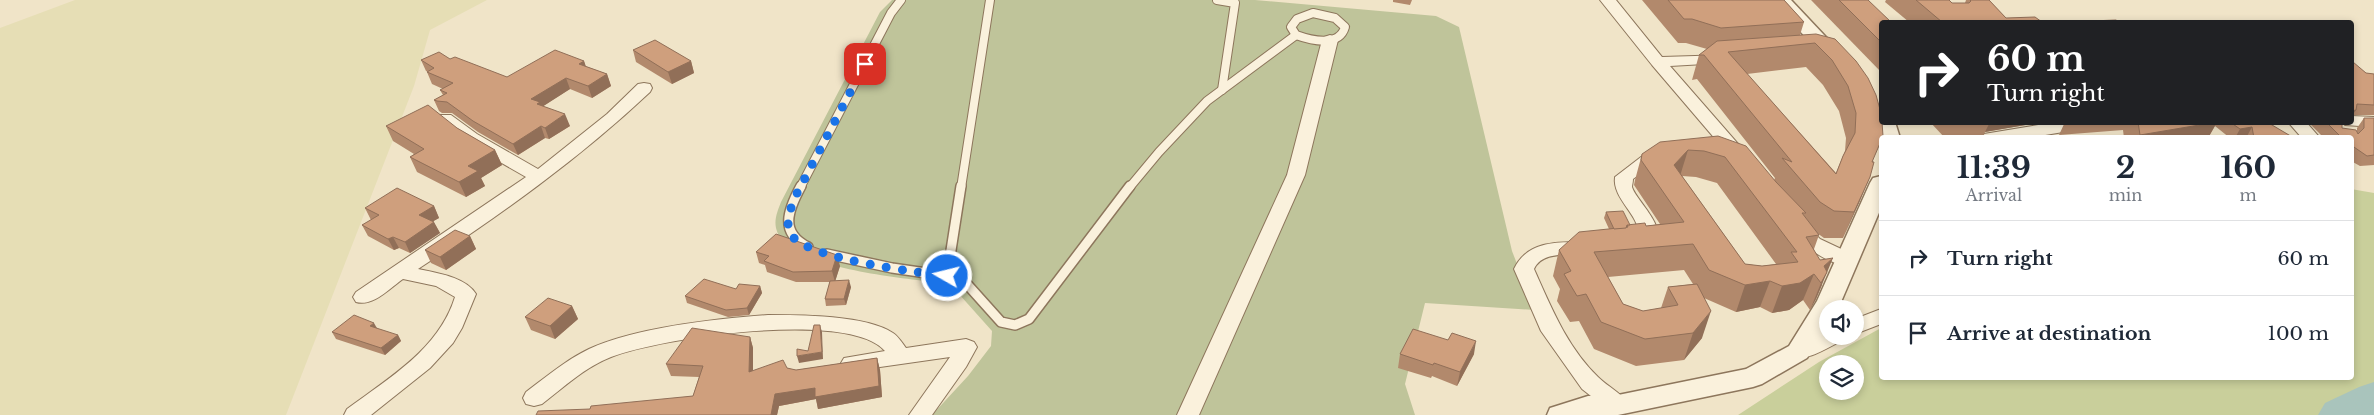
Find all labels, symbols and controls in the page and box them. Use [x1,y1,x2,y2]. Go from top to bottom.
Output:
text: 60 m [1987,37,2085,80]
icon: right [1904,40,1969,105]
pin [844,43,886,85]
icon: arrive [851,50,879,78]
text: Turn right [1987,80,2105,107]
text: 11:39 [1957,149,2031,186]
text: 2 [2116,149,2135,186]
text: 160 [2220,149,2276,186]
text: Arrival [1966,185,2022,205]
text: min [2109,185,2142,205]
text: m [2240,185,2257,205]
icon: right [1904,244,1932,272]
text: Turn right [1947,247,2053,270]
text: 60 m [2277,247,2329,270]
position arrow [920,249,972,301]
map controls [1819,300,1864,400]
button: sound [1819,300,1864,345]
icon: arrive [1904,319,1932,347]
text: Arrive at destination [1947,322,2151,345]
text: 100 m [2268,322,2329,345]
button: layers [1819,355,1864,400]

